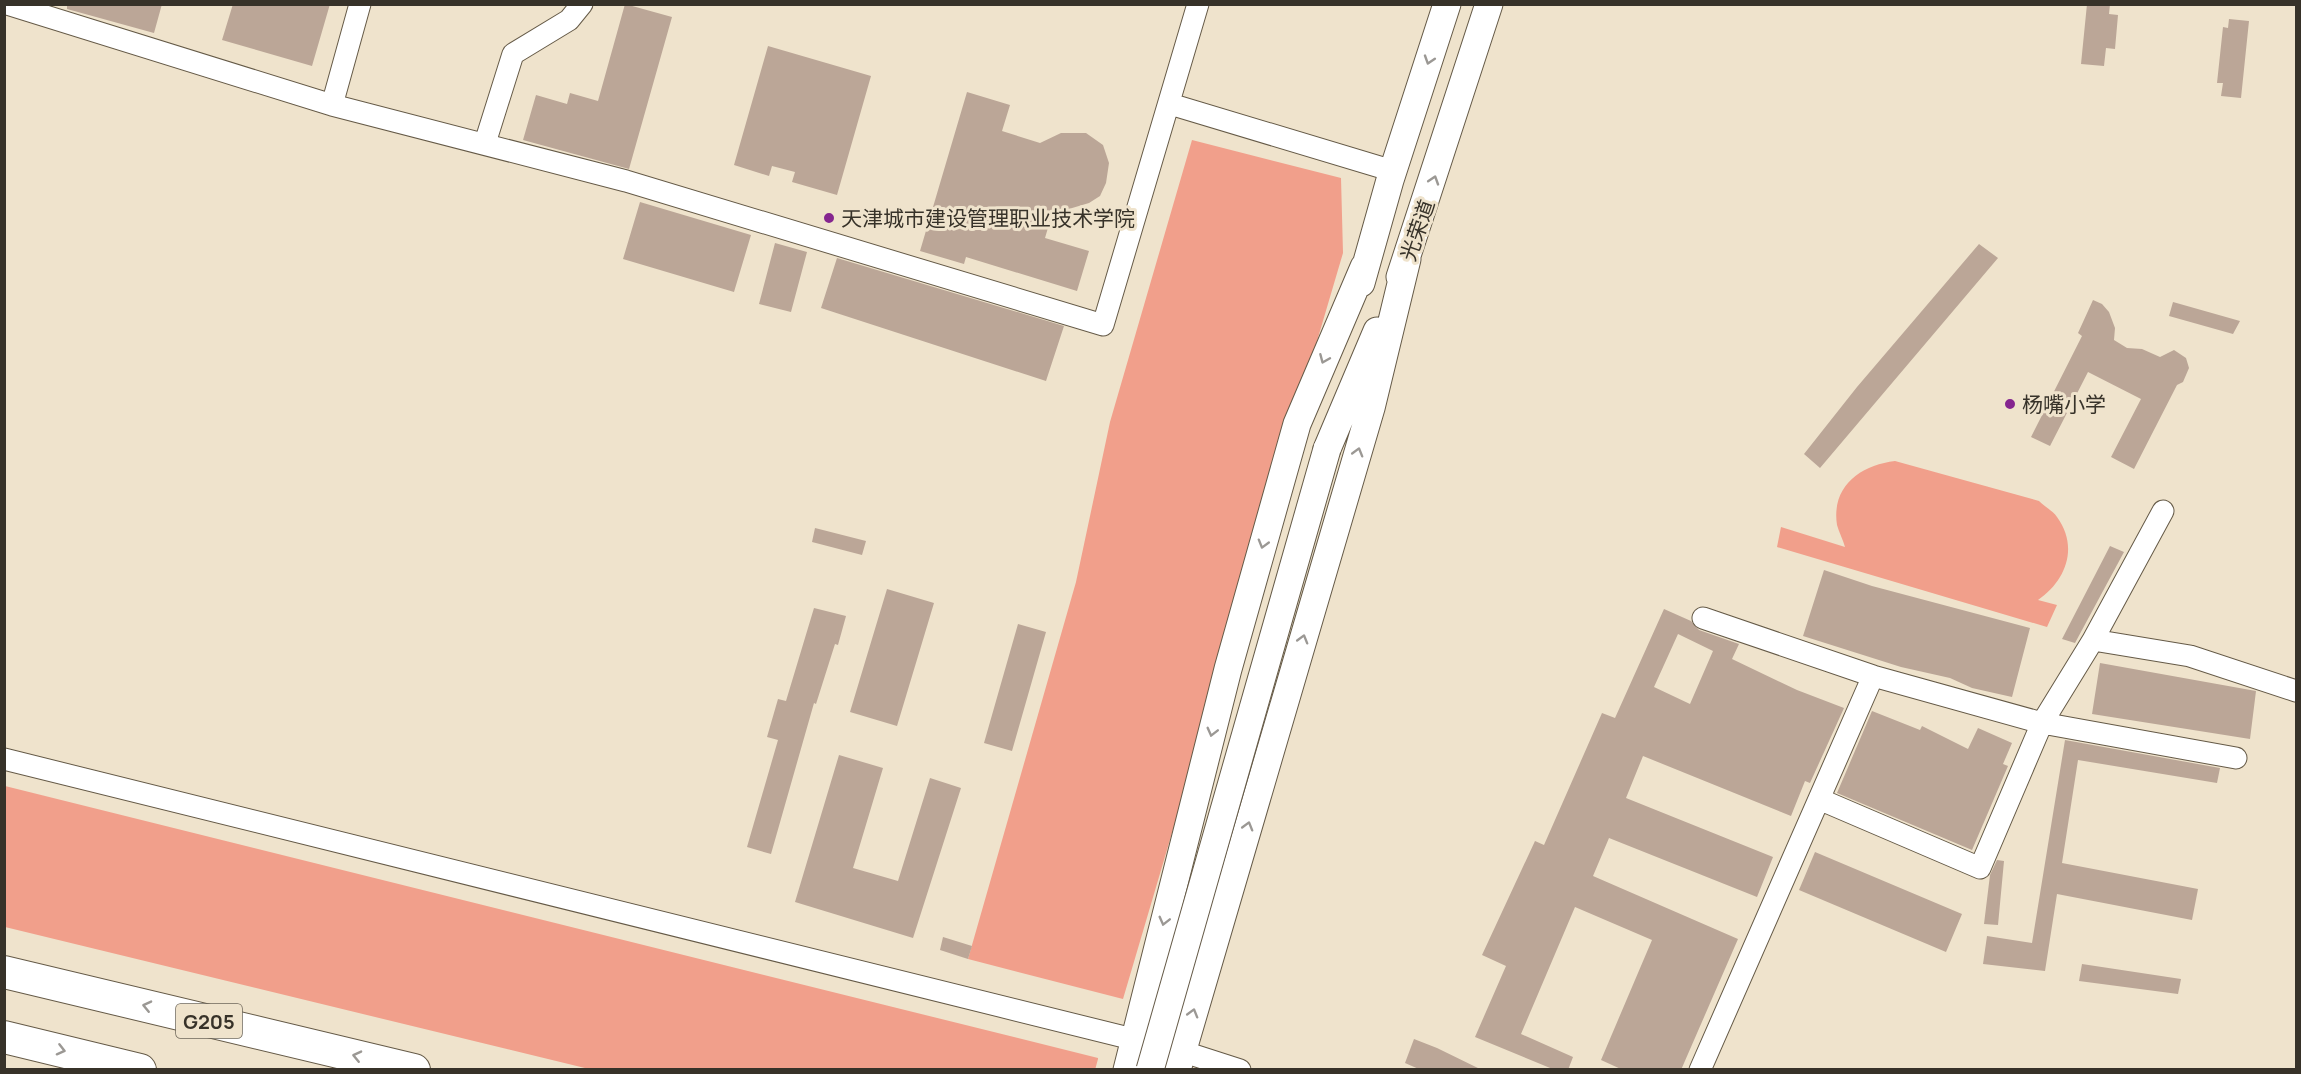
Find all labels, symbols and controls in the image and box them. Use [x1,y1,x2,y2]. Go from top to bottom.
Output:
one-way arrow [1424,54,1436,65]
one-way arrow [1426,175,1439,186]
street label: 光荣道 [1394,196,1440,264]
place label: 天津城市建设管理职业技术学院 [841,204,1135,232]
marker: 天津城市建设管理职业技术学院 [822,211,836,225]
one-way arrow [1320,353,1332,364]
place label: 杨嘴小学 [2022,390,2106,418]
marker: 杨嘴小学 [2003,397,2017,411]
one-way arrow [1351,447,1364,457]
one-way arrow [1258,538,1270,549]
one-way arrow [1296,634,1308,645]
one-way arrow [1206,727,1219,737]
one-way arrow [1241,821,1253,832]
one-way arrow [1159,916,1172,926]
one-way arrow [142,1000,152,1013]
road number: G205 [176,1004,242,1038]
one-way arrow [1186,1008,1198,1019]
one-way arrow [56,1043,66,1056]
one-way arrow [352,1050,362,1063]

